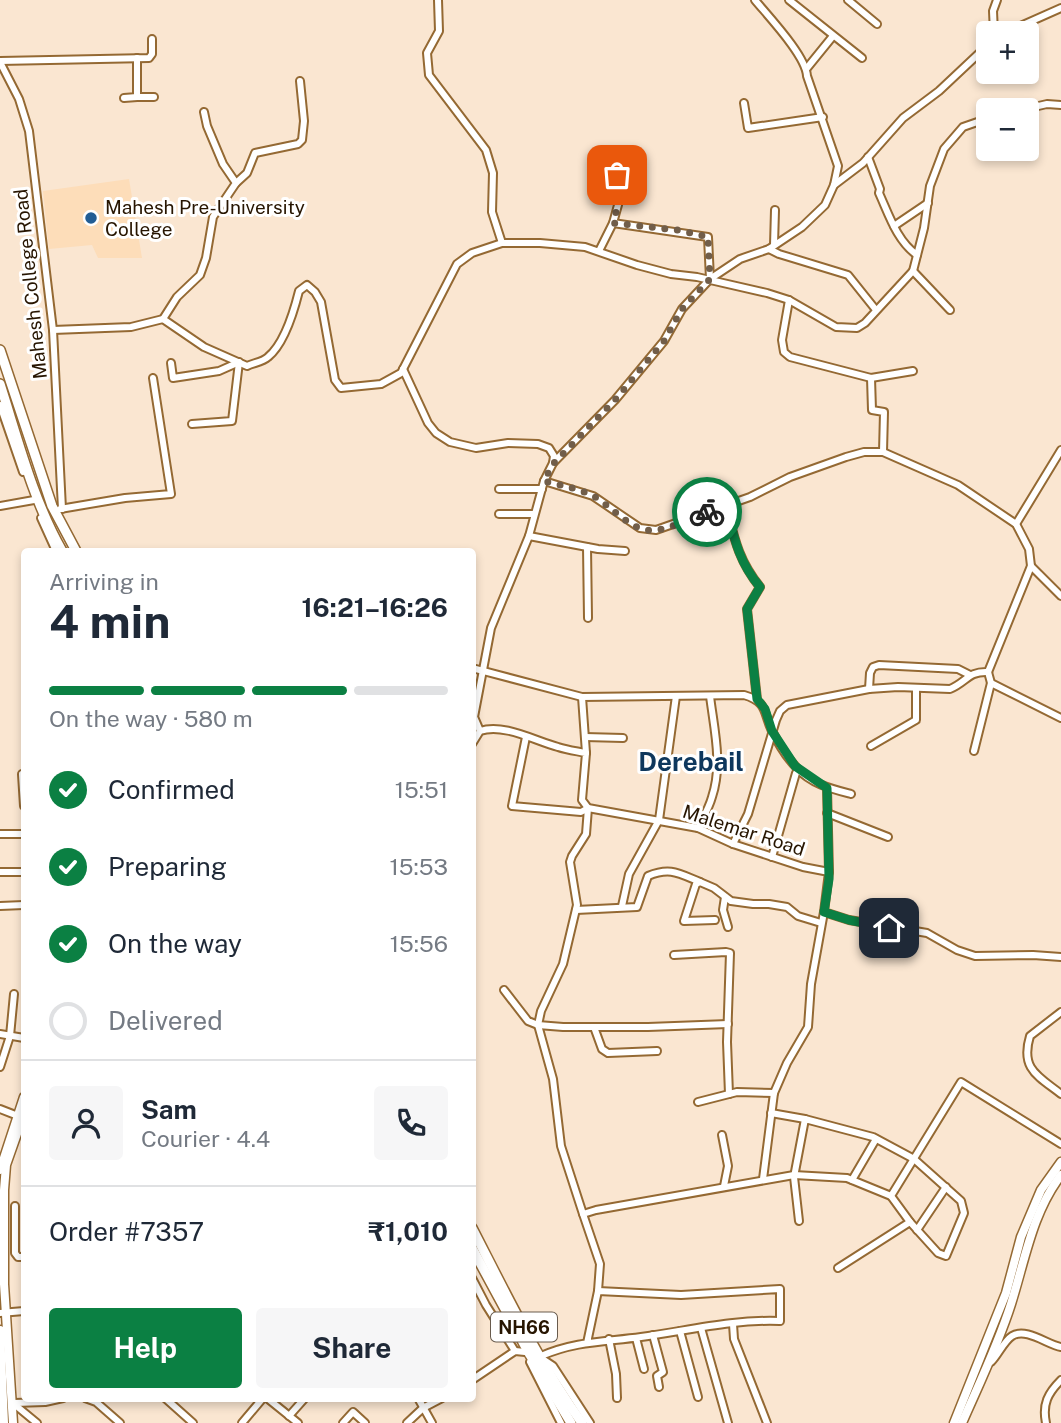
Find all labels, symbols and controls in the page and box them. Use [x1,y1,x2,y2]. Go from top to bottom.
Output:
map controls [976,21,1039,161]
button: + [976,21,1039,84]
button: − [976,98,1039,161]
pin [587,145,647,205]
icon: bag [598,156,636,194]
street label: Mahesh College Road [9,188,51,380]
place label: Mahesh Pre-University College [105,196,305,240]
marker: Mahesh Pre-University College [83,210,99,226]
courier [672,477,742,547]
icon: bike [688,493,726,531]
text: Arriving in [49,568,159,595]
text: 16:21–16:26 [301,592,448,623]
text: 4 min [49,594,170,648]
text: On the way · 580 m [49,705,253,732]
district label: Derebail [638,746,744,777]
icon: check [49,771,87,809]
text: Confirmed [108,774,235,805]
text: 15:51 [395,776,448,803]
street label: Malemar Road [680,800,808,860]
icon: check [49,848,87,886]
text: Preparing [108,851,227,882]
text: 15:53 [390,853,448,880]
pin [859,898,919,958]
icon: home [870,909,908,947]
icon: check [49,925,87,963]
text: On the way [108,928,242,959]
text: 15:56 [390,930,448,957]
text: Delivered [108,1005,223,1036]
button: person [49,1086,123,1160]
button: phone [374,1086,448,1160]
text: Sam [141,1094,197,1125]
text: Courier · 4.4 [141,1125,270,1152]
text: Order #7357 [49,1216,204,1247]
text: ₹1,010 [368,1216,448,1247]
button: Help [49,1308,242,1388]
button: Share [256,1308,448,1388]
road number: NH66 [491,1312,557,1342]

